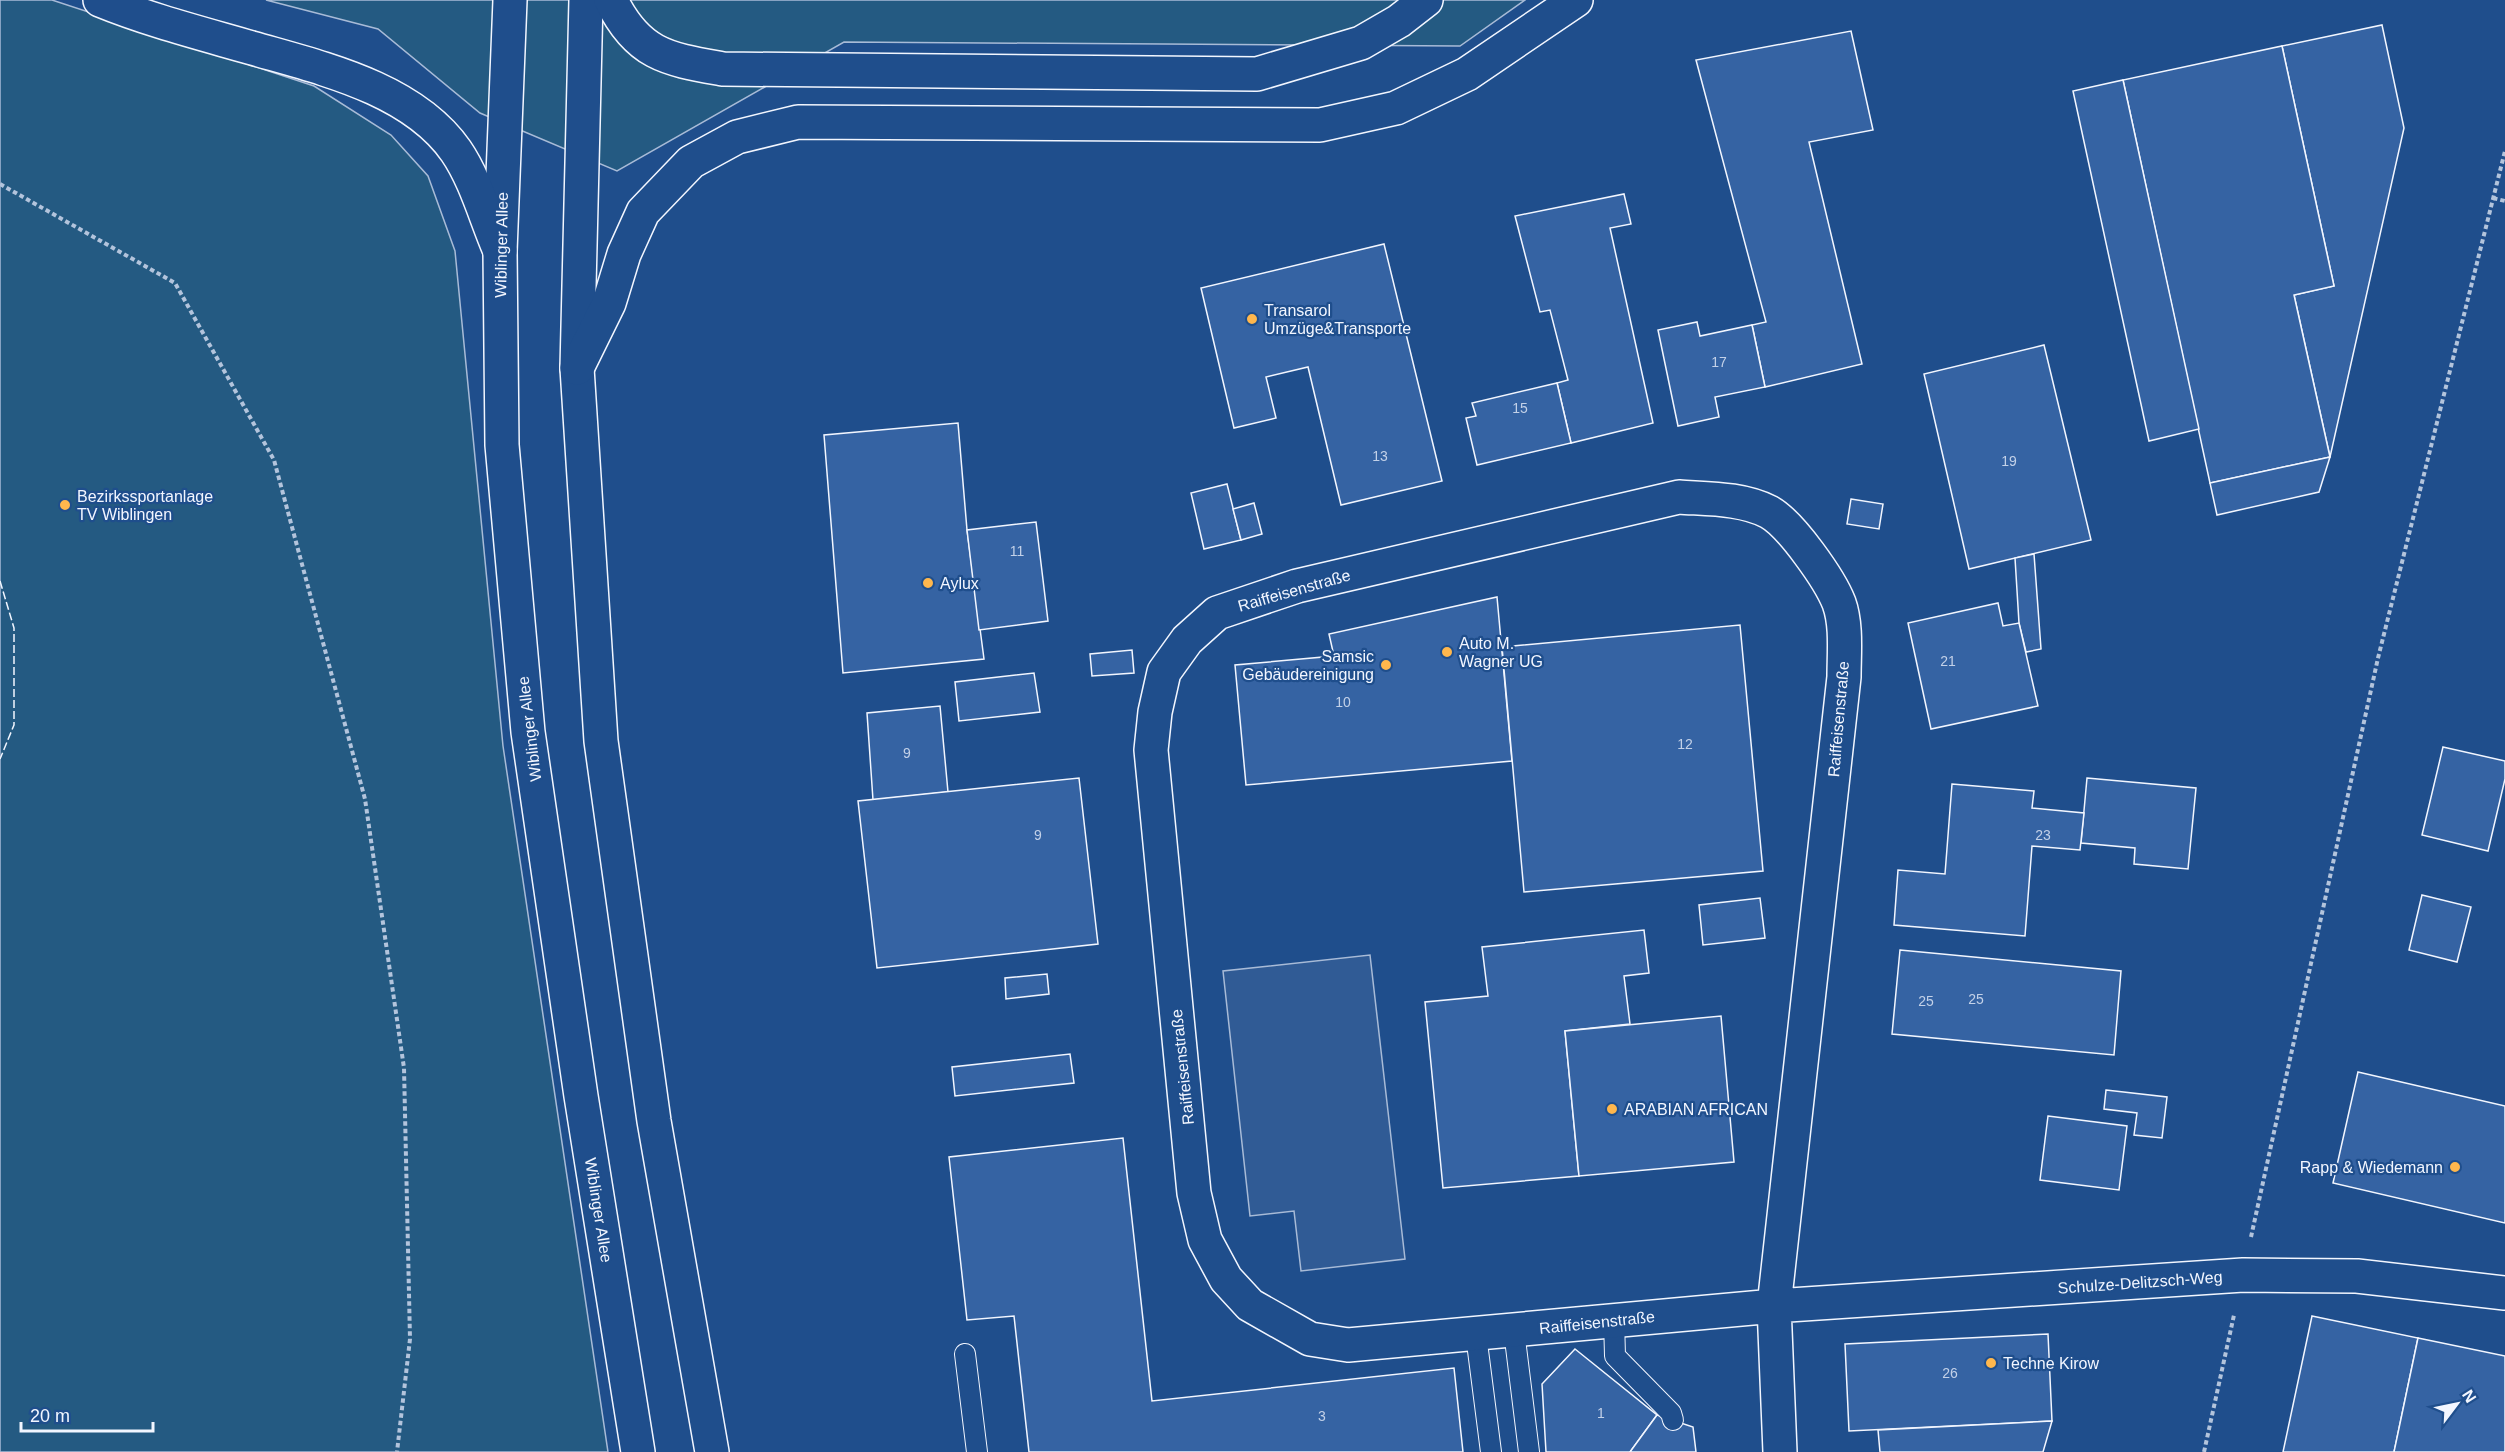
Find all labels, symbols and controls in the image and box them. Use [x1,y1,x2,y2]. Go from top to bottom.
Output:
street label: Wiblinger Allee [492,192,511,298]
place label: Transarol Umzüge&Transporte [1264,302,1411,337]
marker: Transarol Umzüge&Transporte [1245,312,1259,326]
house number: 17 [1711,354,1727,370]
house number: 15 [1512,400,1528,416]
house number: 13 [1372,448,1388,464]
house number: 19 [2001,453,2017,469]
place label: Bezirkssportanlage TV Wiblingen [77,488,213,523]
marker: Bezirkssportanlage TV Wiblingen [58,498,72,512]
house number: 11 [1010,543,1024,559]
street label: Raiffeisenstraße [1236,566,1352,615]
place label: Aylux [940,575,979,592]
marker: Aylux [921,576,935,590]
place label: Auto M. Wagner UG [1459,635,1543,670]
marker: Auto M. Wagner UG [1440,645,1454,659]
place label: Samsic Gebäudereinigung [1242,648,1374,683]
house number: 21 [1940,653,1956,669]
marker: Samsic Gebäudereinigung [1379,658,1393,672]
street label: Raiffeisenstraße [1825,660,1852,778]
street label: Wiblinger Allee [515,675,544,782]
house number: 10 [1335,694,1351,710]
house number: 12 [1677,736,1693,752]
house number: 9 [903,745,911,761]
house number: 9 [1034,827,1042,843]
house number: 23 [2035,827,2051,843]
house number: 25 [1968,991,1984,1007]
house number: 25 [1918,993,1934,1009]
street label: Raiffeisenstraße [1168,1008,1197,1126]
place label: ARABIAN AFRICAN [1624,1101,1768,1118]
marker: ARABIAN AFRICAN [1605,1102,1619,1116]
street label: Wiblinger Allee [582,1156,615,1264]
place label: Rapp & Wiedemann [2300,1159,2443,1176]
marker: Rapp & Wiedemann [2448,1160,2462,1174]
street label: Schulze-Delitzsch-Weg [2057,1268,2223,1297]
street label: Raiffeisenstraße [1538,1308,1656,1337]
place label: Techne Kirow [2003,1355,2099,1372]
marker: Techne Kirow [1984,1356,1998,1370]
house number: 26 [1942,1365,1958,1381]
north arrow [2427,1374,2487,1434]
text: N [2459,1387,2480,1406]
scale bar [21,1395,153,1433]
house number: 1 [1597,1405,1605,1421]
text: 20 m [30,1406,70,1426]
house number: 3 [1318,1408,1326,1424]

